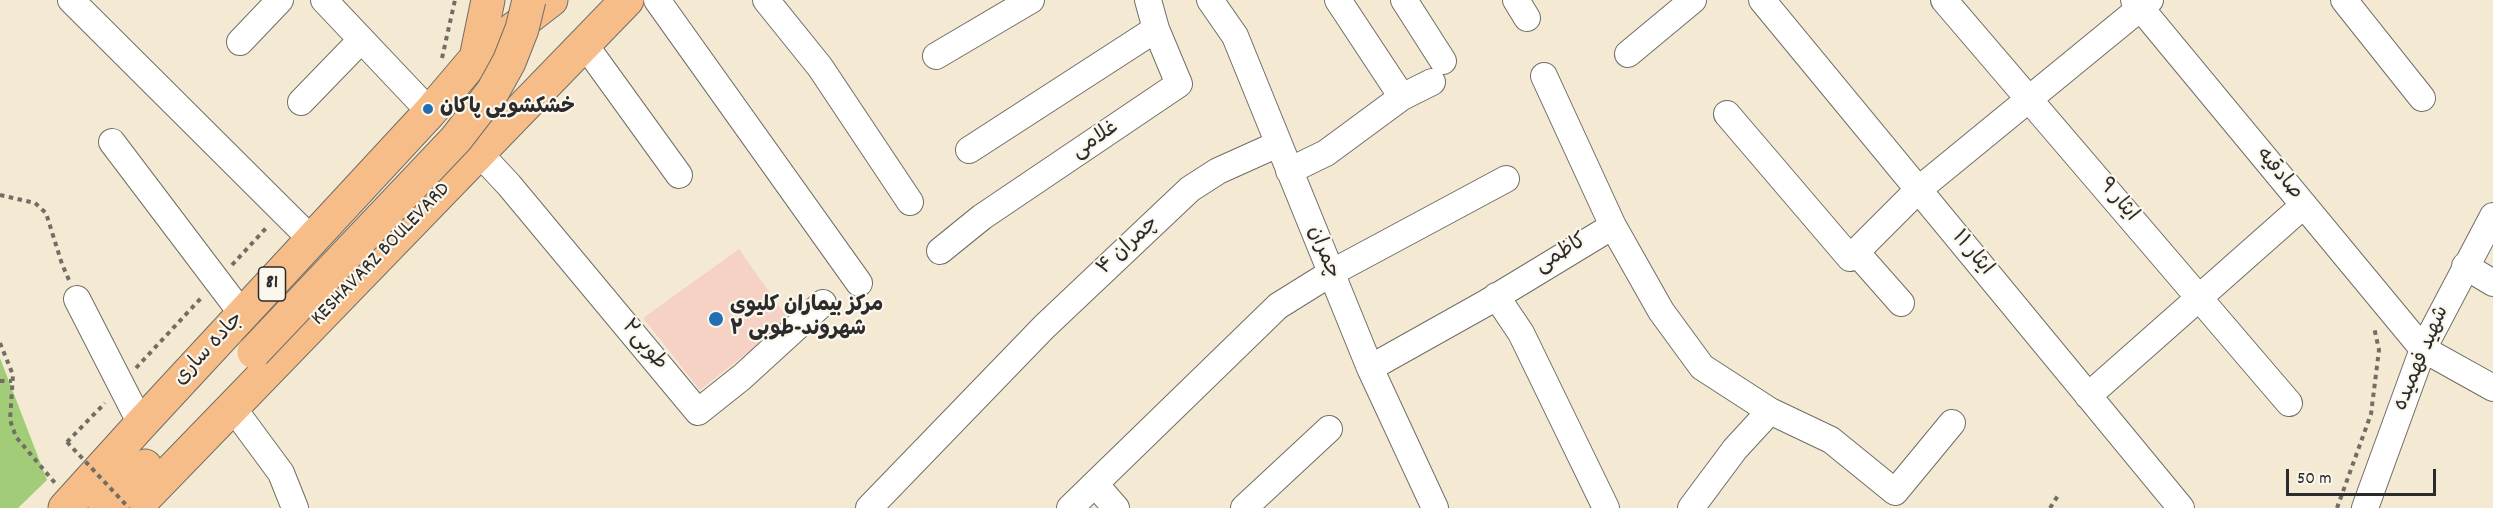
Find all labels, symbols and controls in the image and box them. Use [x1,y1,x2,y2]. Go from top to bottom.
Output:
place label: خشکشویی پاکان [440,96,575,122]
marker: خشکشویی پاکان [421,102,435,116]
street label: غلامی [1068,116,1124,166]
street label: صادقیه [2249,144,2307,206]
street label: ایثار ۹ [2092,174,2142,228]
street label: KESHAVARZ BOULEVARD [307,178,457,332]
street label: چمران ۴ [1093,212,1165,282]
street label: چمران [1300,223,1344,283]
street label: ایثار ۱۱ [1945,226,1997,282]
street label: کاظمی [1532,230,1592,280]
road number: 81 [258,267,286,301]
place label: مرکز بیماران کلیوی شهروند-طوبی ۲ [730,294,883,344]
street label: شهید فهمیده [2390,303,2456,415]
street label: جاده ساری [170,308,250,392]
marker: مرکز بیماران کلیوی شهروند-طوبی ۲ [707,310,725,328]
street label: طوبی۲ [615,316,671,376]
scale bar [2289,457,2439,495]
text: 50 m [2297,467,2332,492]

